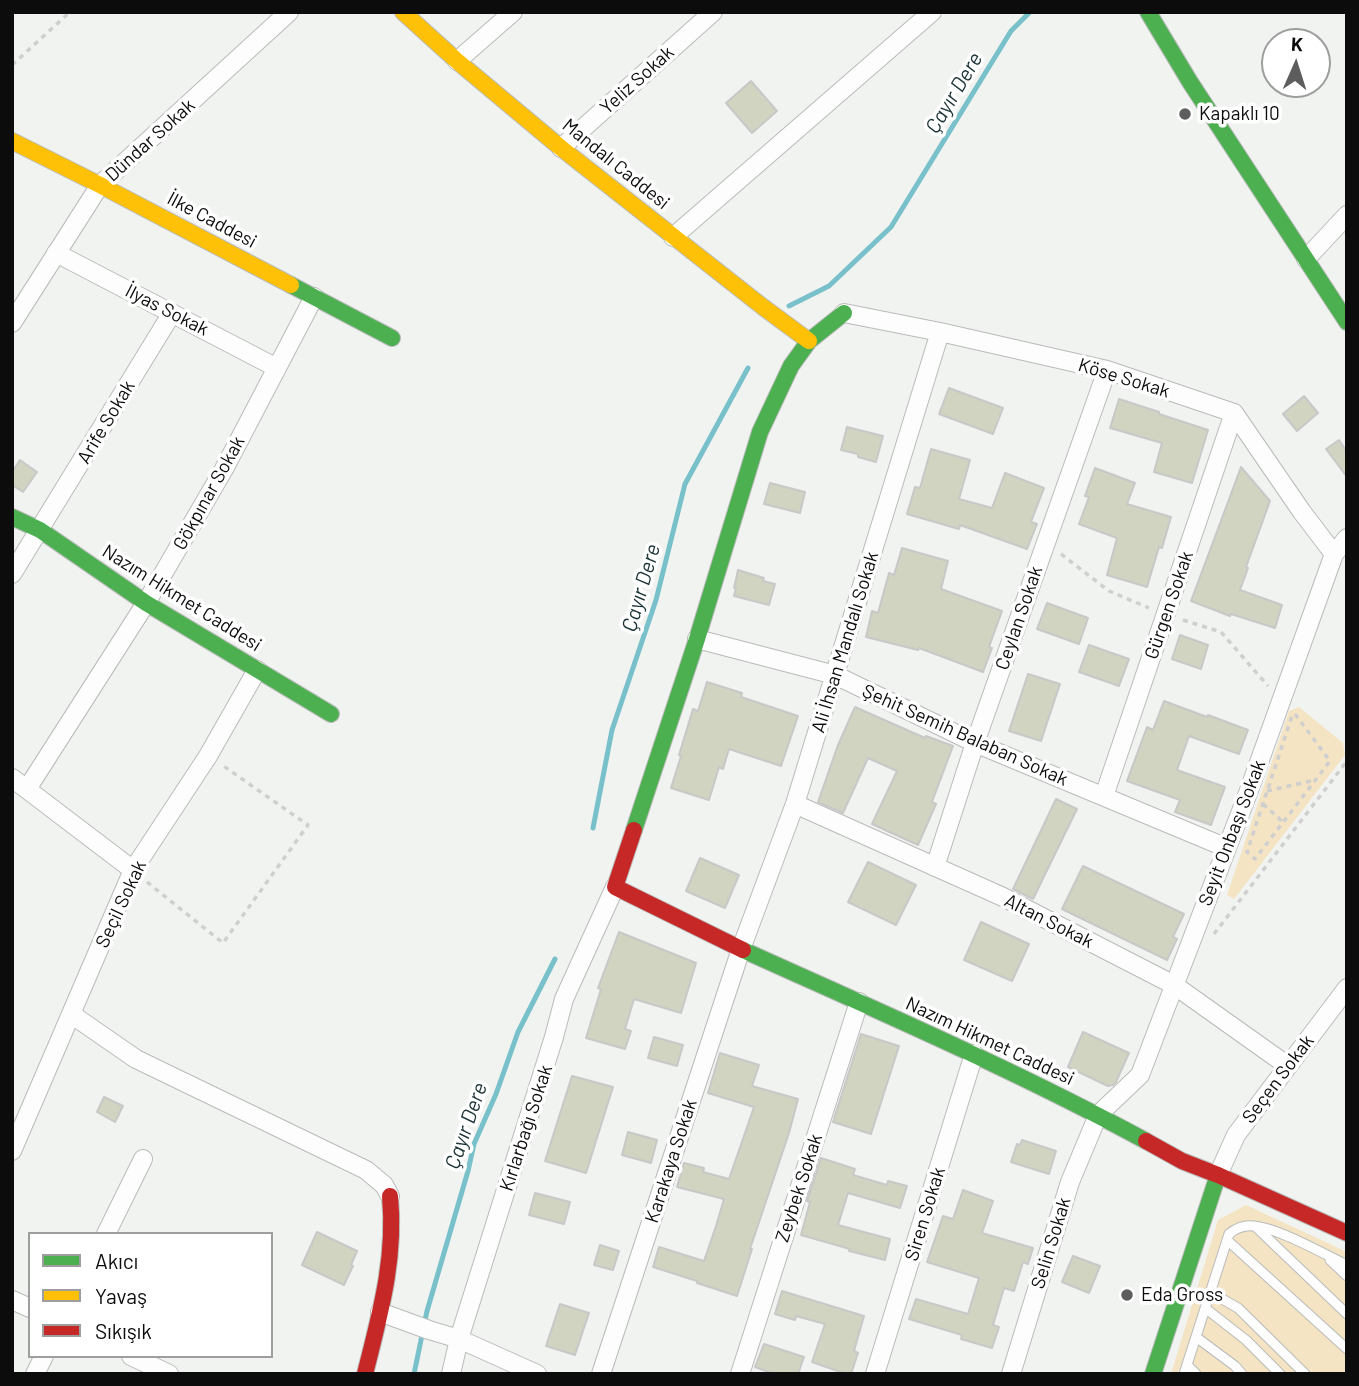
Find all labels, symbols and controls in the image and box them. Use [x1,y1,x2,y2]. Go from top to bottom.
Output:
north arrow [1261,28,1331,98]
text: K [1290,32,1304,55]
street label: Yeliz Sokak [595,41,679,119]
water label: Çayır Dere [920,48,988,138]
street label: Dündar Sokak [101,94,199,186]
place label: Kapaklı 10 [1199,103,1280,125]
marker: Kapaklı 10 [1177,106,1193,122]
street label: Mandalı Caddesi [558,114,674,214]
street label: İlke Caddesi [163,187,261,253]
street label: İlyas Sokak [121,279,213,341]
street label: Köse Sokak [1075,353,1173,403]
street label: Arife Sokak [72,376,140,468]
street label: Gökpınar Sokak [168,432,250,554]
street label: Nazım Hikmet Caddesi [98,540,266,656]
water label: Çayır Dere [616,541,666,635]
street label: Gürgen Sokak [1140,548,1198,662]
street label: Ali İhsan Mandalı Sokak [807,549,883,735]
street label: Ceylan Sokak [991,563,1047,673]
street label: Şehit Semih Balaban Sokak [859,679,1071,791]
street label: Seyit Onbaşı Sokak [1194,757,1270,909]
street label: Seçil Sokak [91,857,151,951]
street label: Altan Sokak [1001,889,1097,953]
street label: Nazım Hikmet Caddesi [902,992,1078,1090]
street label: Seçen Sokak [1237,1030,1319,1128]
street label: Kırlarbağı Sokak [495,1062,557,1194]
water label: Çayır Dere [439,1079,493,1173]
street label: Karakaya Sokak [640,1096,702,1226]
street label: Zeybek Sokak [771,1131,827,1245]
street label: Siren Sokak [900,1164,950,1264]
street label: Selin Sokak [1026,1194,1076,1292]
legend [28,1232,273,1358]
text: Akıcı [95,1248,138,1273]
text: Yavaş [95,1283,147,1308]
place label: Eda Gross [1141,1284,1223,1306]
marker: Eda Gross [1119,1287,1135,1303]
text: Sıkışık [95,1318,152,1343]

